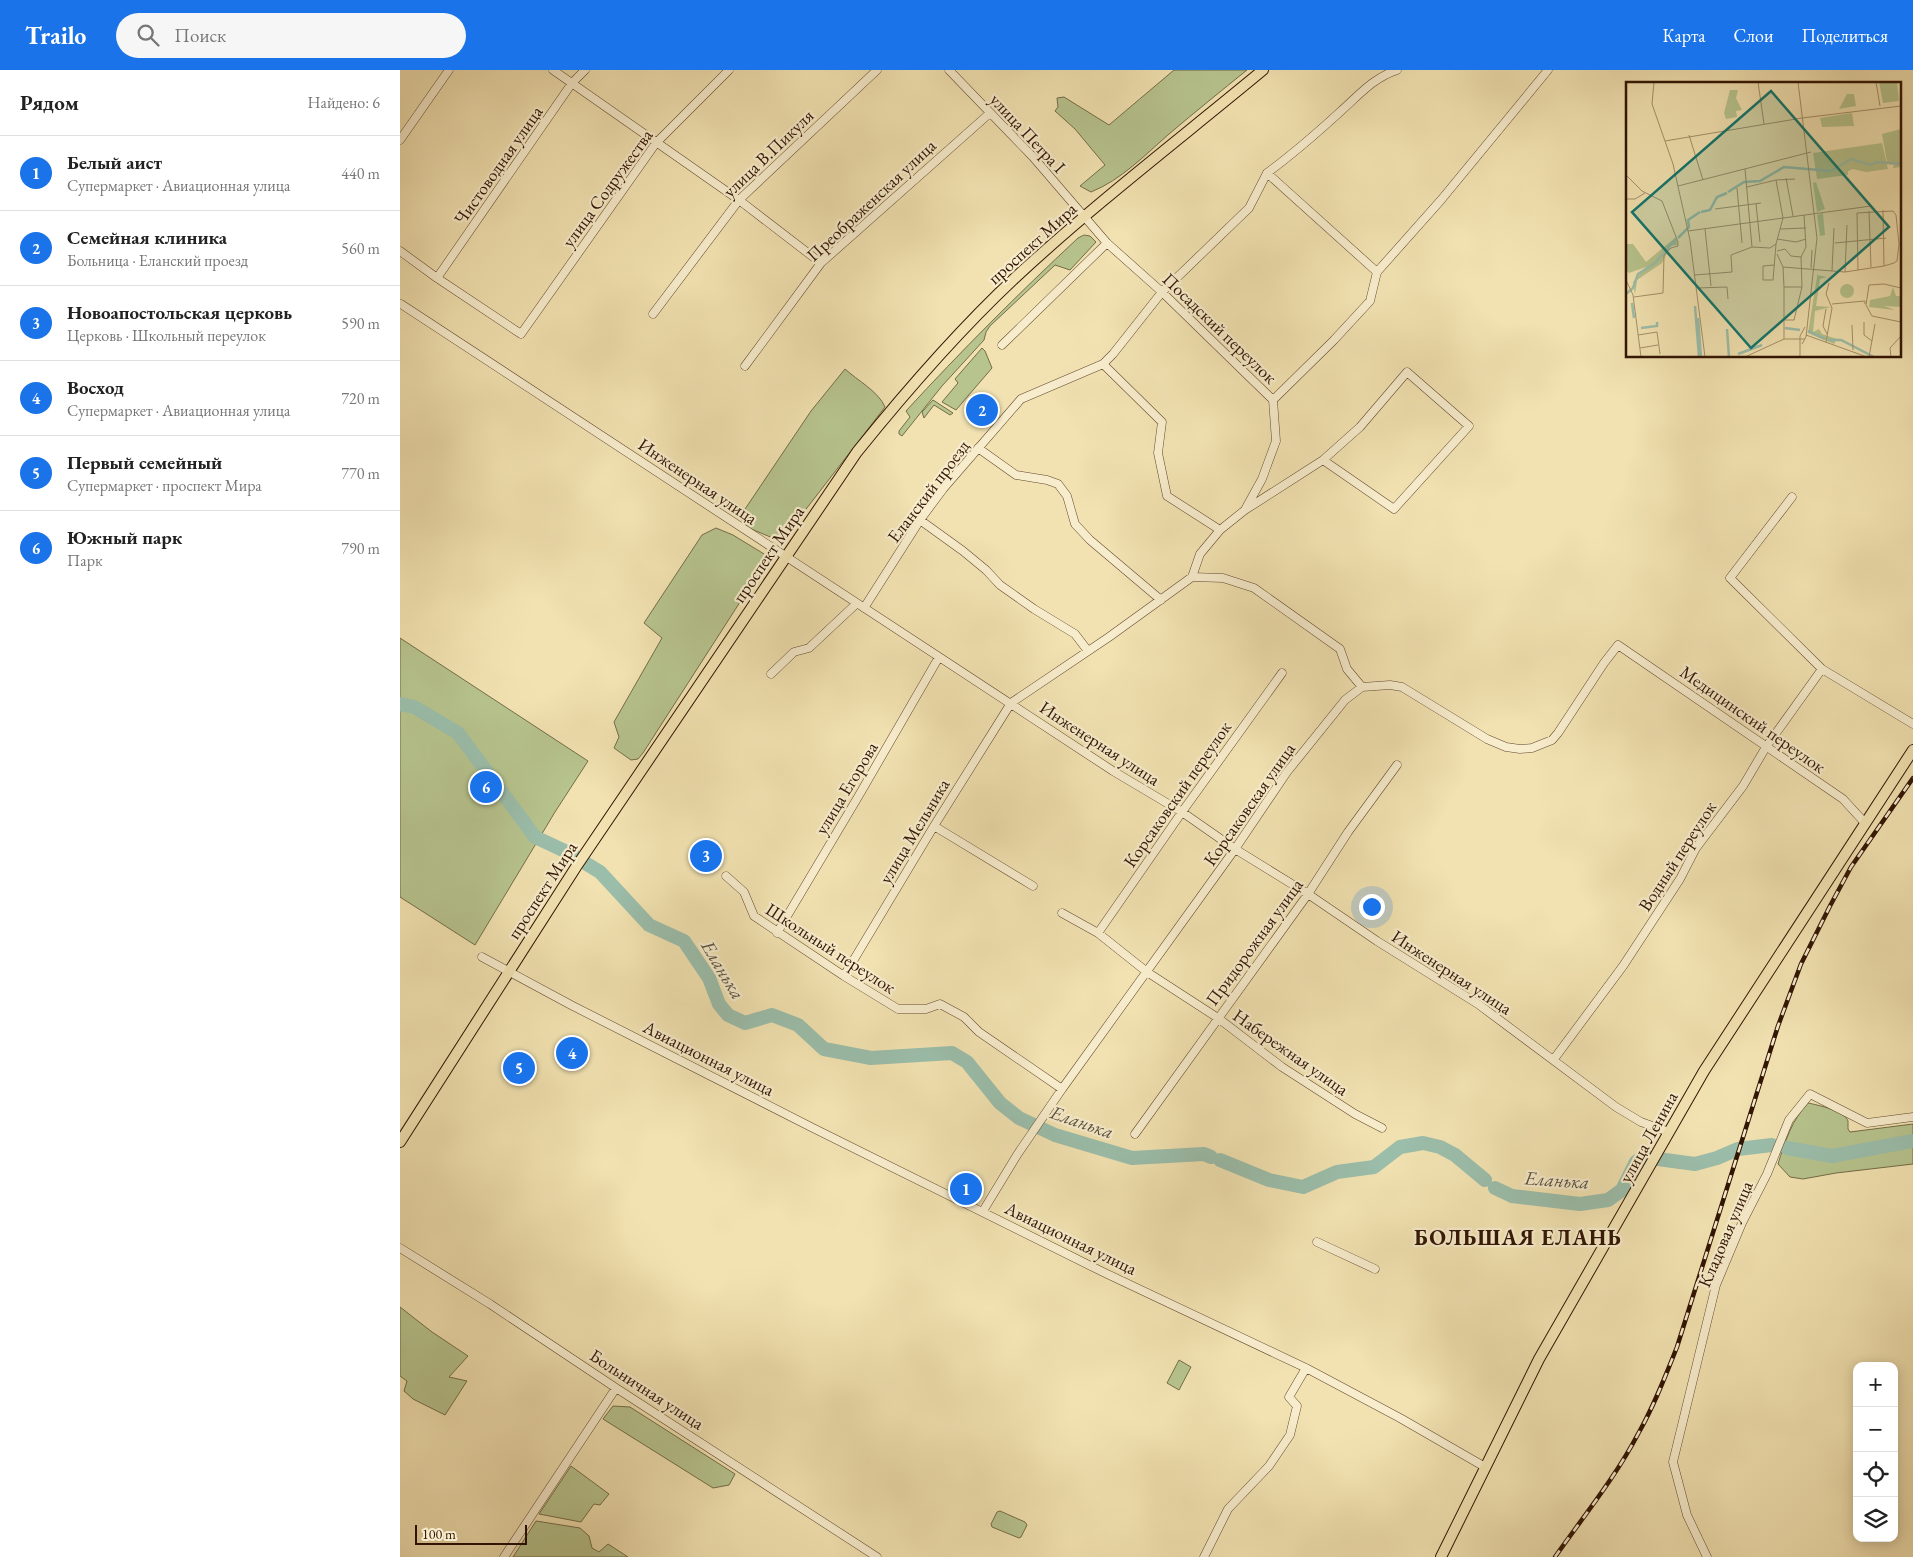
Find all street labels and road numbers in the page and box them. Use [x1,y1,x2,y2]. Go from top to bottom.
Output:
street label: улица Петра I [985,88,1071,178]
street label: Чистоводная улица [448,100,548,229]
street label: улица В.Пикуля [718,104,818,202]
street label: улица Содружества [556,124,658,252]
street label: Преображенская улица [801,133,941,266]
street label: проспект Мира [983,196,1082,289]
street label: Посадский переулок [1158,267,1282,389]
street label: Инженерная улица [634,433,763,530]
street label: Еланский проезд [882,435,974,547]
street label: проспект Мира [727,501,809,607]
street label: Медицинский переулок [1676,660,1831,778]
street label: Инженерная улица [1035,695,1165,791]
street label: Корсаковский переулок [1118,716,1236,872]
street label: улица Егорова [809,737,883,839]
street label: Корсаковская улица [1198,737,1300,870]
street label: улица Мельника [874,774,955,888]
street label: Водный переулок [1633,796,1721,915]
street label: проспект Мира [502,836,583,943]
street label: Придорожная улица [1200,873,1308,1010]
street label: Школьный переулок [762,897,901,999]
street label: Инженерная улица [1387,924,1517,1020]
street label: Набережная улица [1229,1004,1354,1101]
street label: Авиационная улица [639,1015,779,1101]
street label: улица Ленина [1613,1087,1683,1187]
street label: Кладовая улица [1692,1177,1758,1291]
street label: Авиационная улица [1000,1196,1142,1280]
street label: Больничная улица [585,1343,709,1435]

